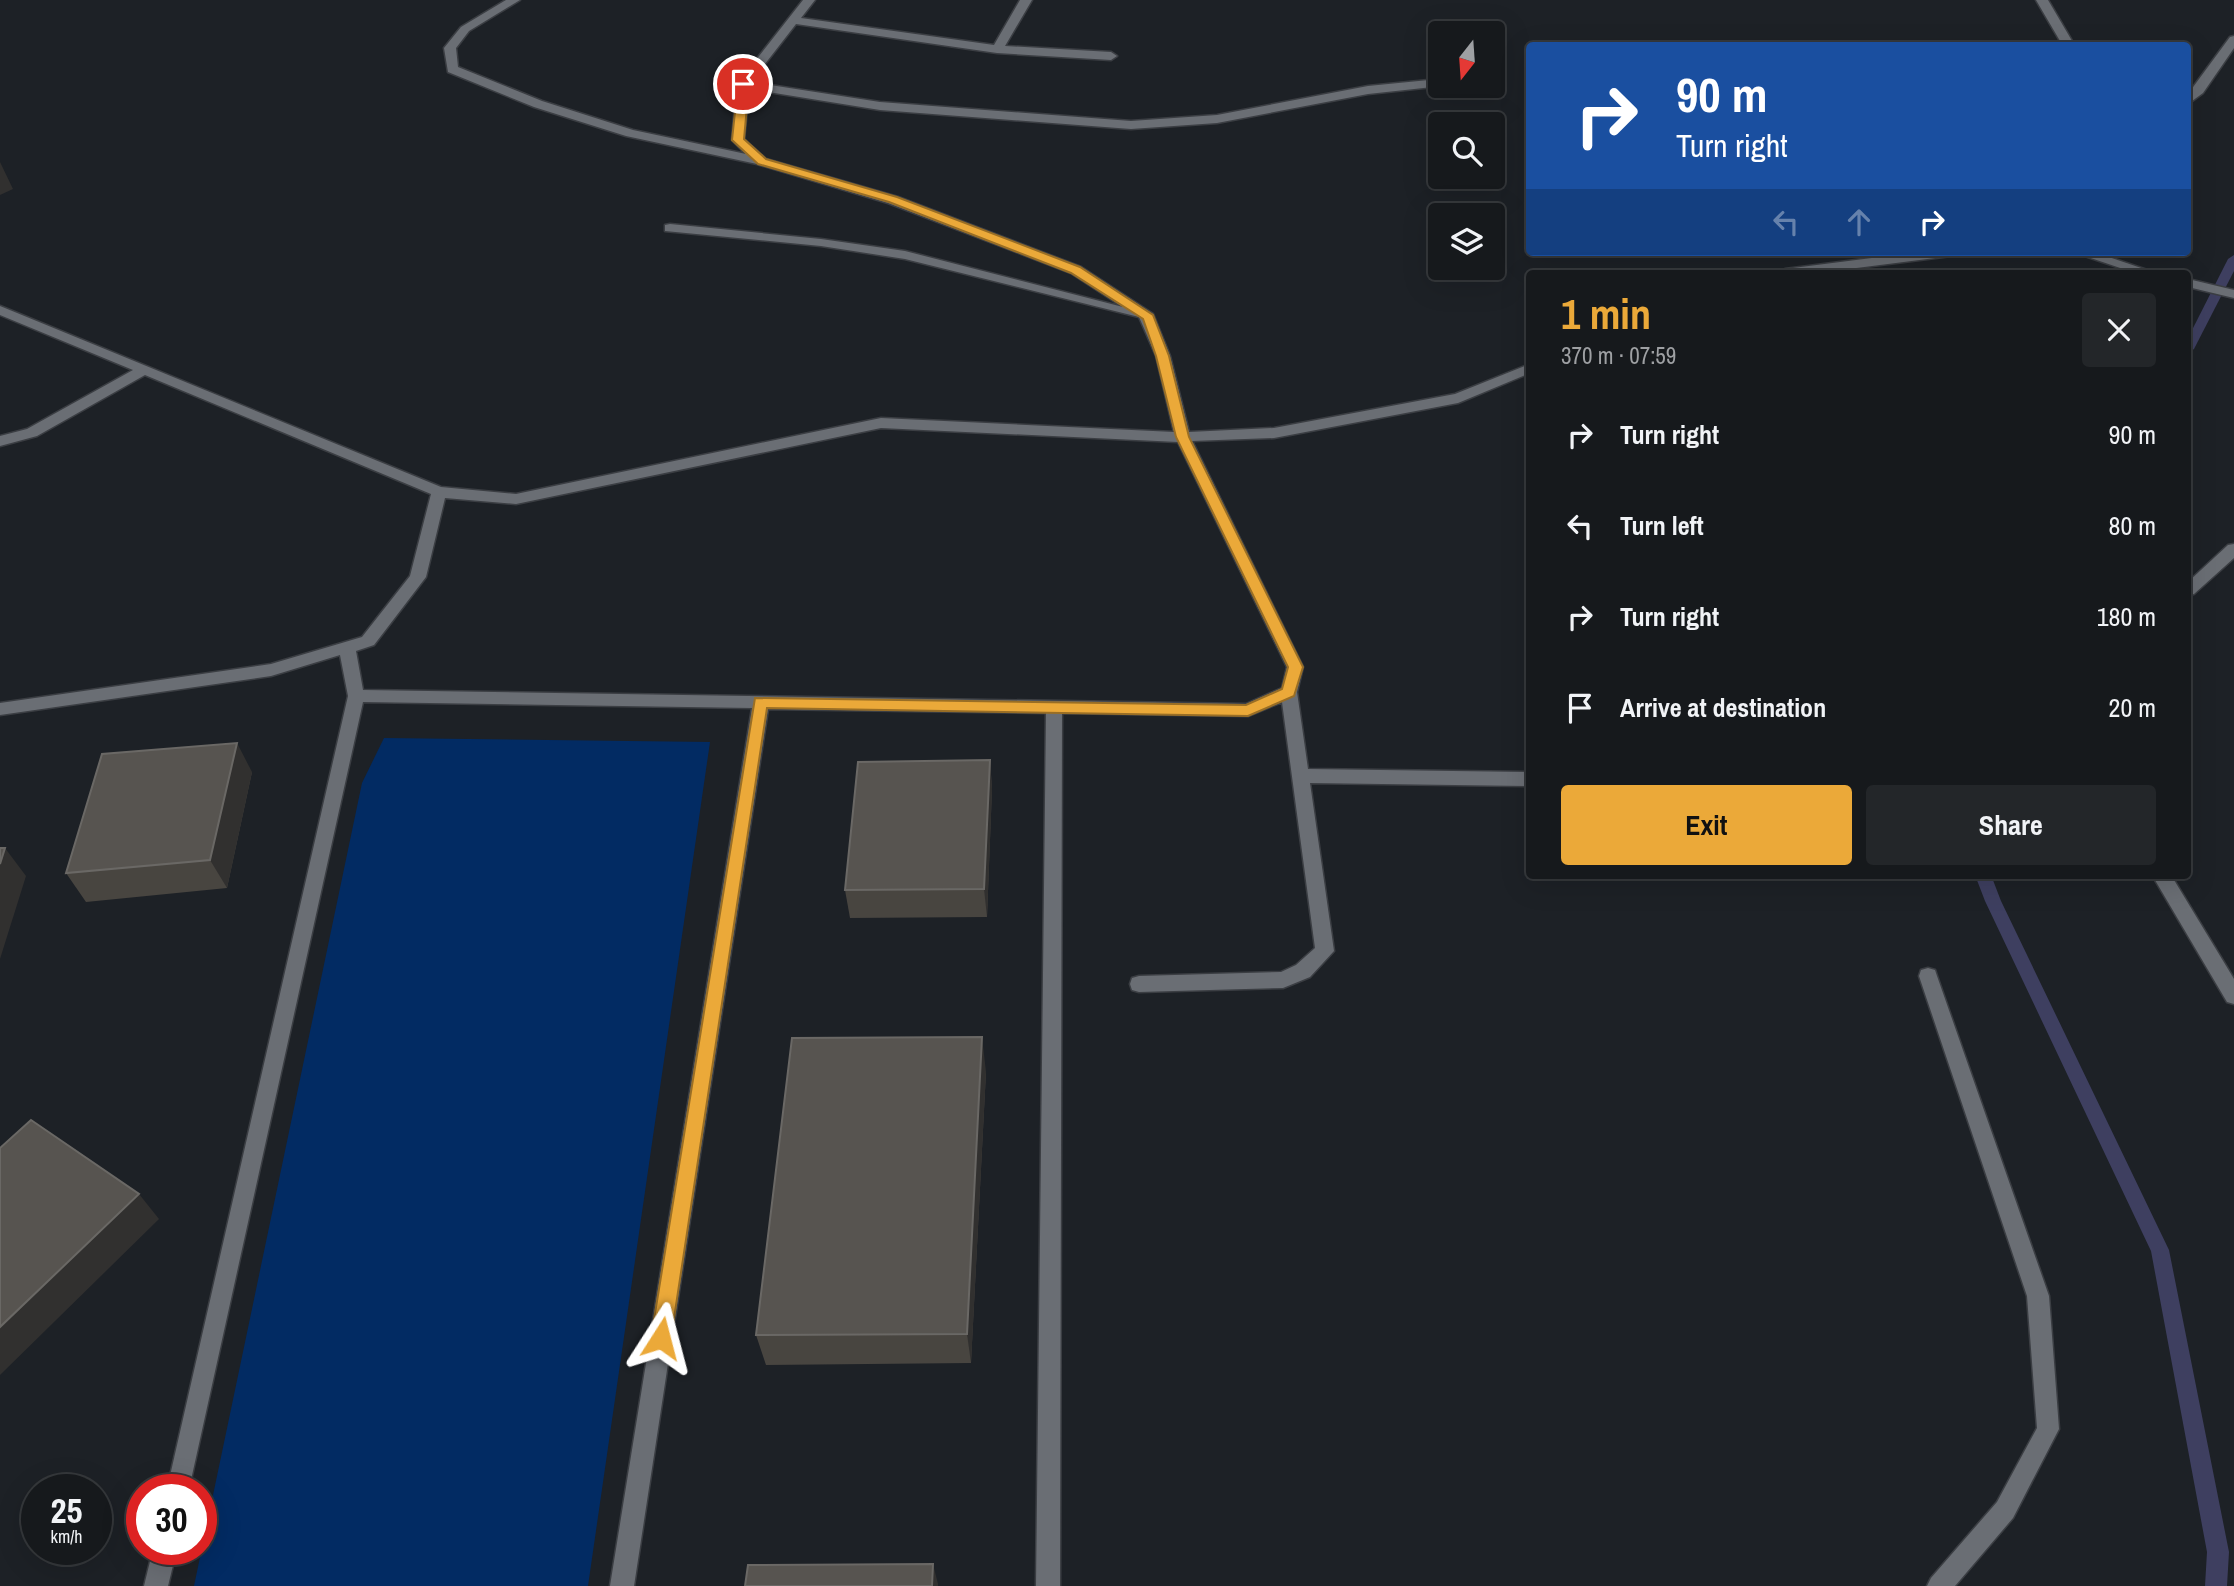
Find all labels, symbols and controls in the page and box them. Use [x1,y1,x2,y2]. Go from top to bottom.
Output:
north arrow [1428,21,1505,98]
map controls [1428,21,1505,280]
pin [713,54,773,114]
text: 90 m [1676,61,1768,127]
icon: arrive [724,65,762,103]
icon: right [1561,70,1652,161]
button: search [1428,112,1505,189]
text: Turn right [1676,124,1788,167]
button: layers [1428,203,1505,280]
icon: left [1767,203,1805,241]
icon: ahead [1840,203,1878,241]
icon: right [1913,203,1951,241]
text: 1 min [1561,286,1651,342]
button: close [2082,293,2156,367]
text: 370 m · 07:59 [1561,340,1676,371]
icon: right [1561,416,1599,454]
text: Turn right [1620,417,1719,452]
text: 90 m [2109,417,2156,452]
icon: left [1561,507,1599,545]
text: Turn left [1620,508,1704,543]
text: 80 m [2109,508,2156,543]
icon: right [1561,598,1599,636]
text: Turn right [1620,599,1719,634]
text: 180 m [2097,599,2156,634]
icon: arrive [1561,689,1599,727]
text: Arrive at destination [1620,690,1826,725]
text: 20 m [2109,690,2156,725]
button: Exit [1561,785,1852,865]
button: Share [1866,785,2156,865]
position arrow [624,1301,698,1375]
speed limit sign: 30 [126,1474,217,1565]
text: 25 [51,1487,82,1534]
text: km/h [51,1524,83,1549]

